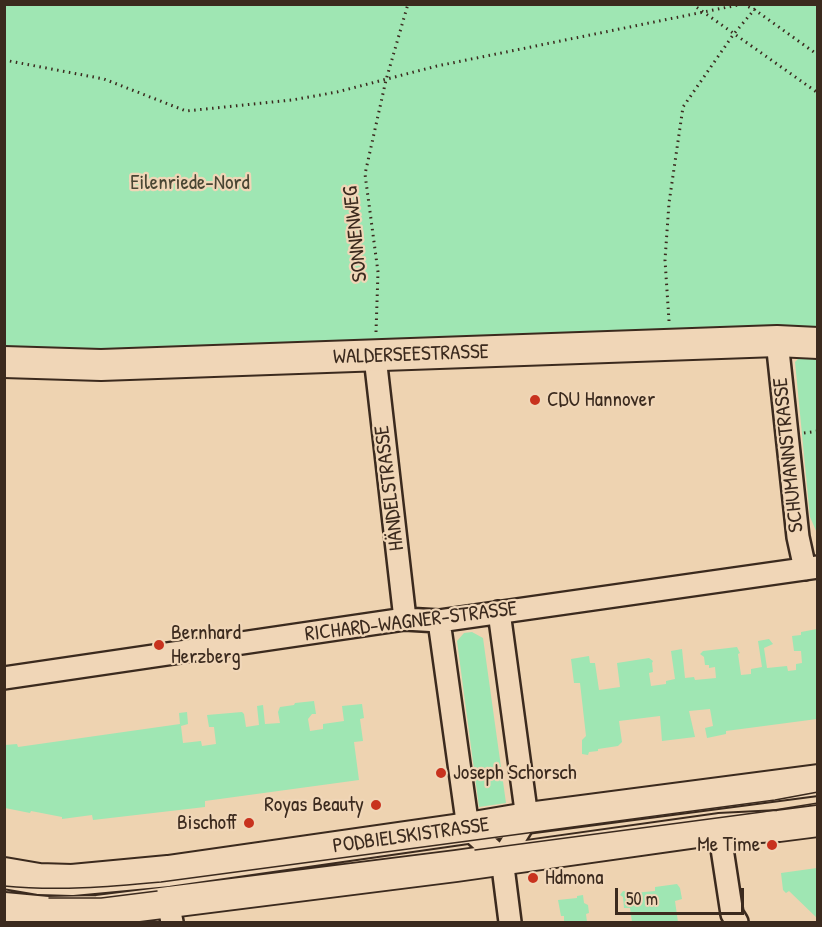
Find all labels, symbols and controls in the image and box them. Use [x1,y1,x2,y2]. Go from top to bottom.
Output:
park label: Eilenriede-Nord [130,170,250,196]
street label: SONNENWEG [338,185,374,283]
street label: WALDERSEESTRASSE [333,340,489,370]
street label: SCHUMANNSTRASSE [768,376,810,534]
place label: CDU Hannover [547,387,655,413]
marker: CDU Hannover [528,393,542,407]
street label: HÄNDELSTRASSE [370,424,410,552]
street label: RICHARD-WAGNER-STRASSE [303,596,519,648]
place label: Bernhard Herzberg [171,620,241,670]
marker: Bernhard Herzberg [152,638,166,652]
place label: Joseph Schorsch [453,760,577,786]
marker: Joseph Schorsch [434,766,448,780]
place label: Royas Beauty [264,792,364,818]
marker: Royas Beauty [369,798,383,812]
place label: Bischoff [177,810,237,836]
street label: PODBIELSKISTRASSE [331,813,491,859]
marker: Bischoff [242,816,256,830]
place label: Me Time [697,832,760,858]
marker: Me Time [765,838,779,852]
place label: Hdmona [545,865,603,891]
marker: Hdmona [526,871,540,885]
scale bar [618,876,747,914]
text: 50 m [626,886,658,911]

